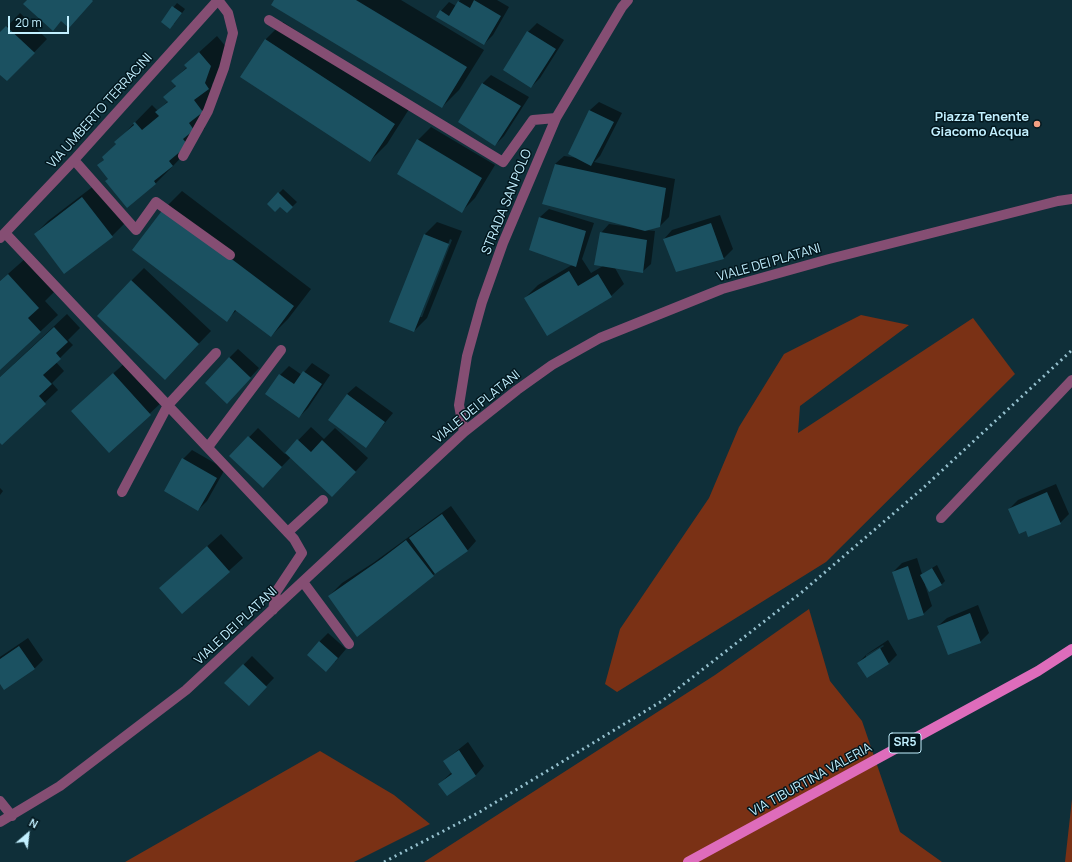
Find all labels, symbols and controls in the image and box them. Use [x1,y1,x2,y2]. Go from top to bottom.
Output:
scale bar [10,8,71,34]
text: 20 m [15,14,42,31]
street label: VIA UMBERTO TERRACINI [44,50,156,172]
place label: Piazza Tenente Giacomo Acqua [931,109,1029,140]
marker: Piazza Tenente Giacomo Acqua [1032,119,1042,129]
street label: STRADA SAN POLO [479,147,535,257]
street label: VIALE DEI PLATANI [715,241,823,285]
street label: VIALE DEI PLATANI [430,367,524,447]
street label: VIALE DEI PLATANI [191,584,281,668]
road number: SR5 [889,733,921,753]
street label: VIA TIBURTINA VALERIA [747,740,875,820]
north arrow [8,814,48,854]
text: N [27,814,41,831]

